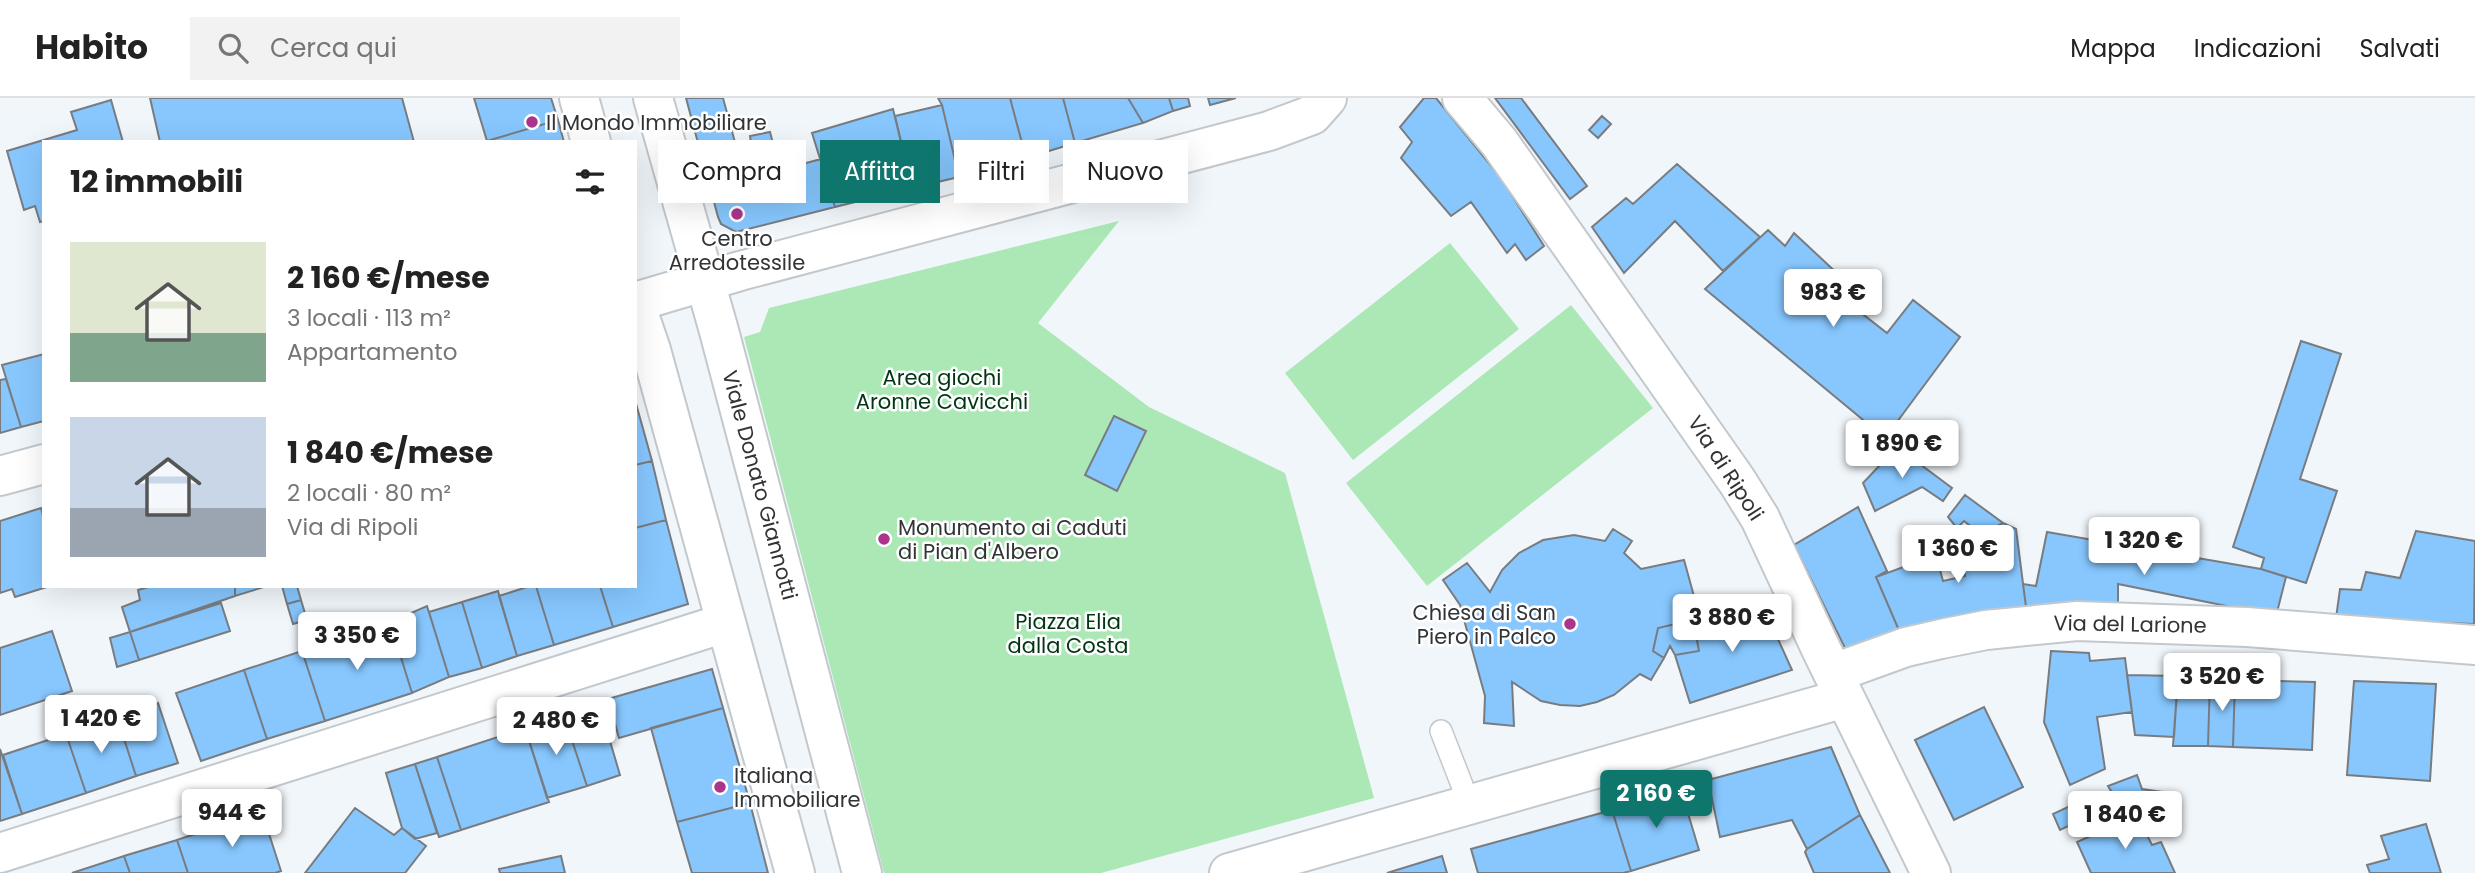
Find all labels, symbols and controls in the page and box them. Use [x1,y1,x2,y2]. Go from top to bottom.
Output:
search box [190,17,680,80]
text: Habito [35,24,148,71]
icon: search [214,29,252,67]
text: Cerca qui [270,30,397,66]
text: Mappa [2070,32,2156,65]
text: Indicazioni [2194,32,2321,65]
text: Salvati [2359,32,2440,65]
place label: Il Mondo Immobiliare [546,108,767,137]
marker: Il Mondo Immobiliare [524,114,540,130]
chip: Compra [658,140,806,203]
chip: Affitta [820,140,940,203]
chip: Filtri [954,140,1049,203]
chip: Nuovo [1063,140,1188,203]
text: 12 immobili [70,160,243,203]
icon: filters [571,163,609,201]
marker: Centro Arredotessile [729,206,745,222]
place label: Centro Arredotessile [669,224,805,277]
text: 2 160 €/mese [287,256,490,299]
icon: home [126,270,210,354]
pin: 983 € [1784,270,1882,329]
text: 983 € [1800,276,1866,308]
text: 3 locali · 113 m² [287,302,451,334]
text: Appartamento [287,336,457,368]
park label: Area giochi Aronne Cavicchi [856,363,1028,416]
street label: Viale Donato Giannotti [715,367,805,603]
street label: Via di Ripoli [1681,410,1771,526]
pin: 1 890 € [1837,420,1967,480]
text: 1 890 € [1862,427,1942,459]
text: 1 840 €/mese [287,431,493,474]
icon: home [126,445,210,529]
text: 2 locali · 80 m² [287,477,451,509]
text: Via di Ripoli [287,511,418,543]
place label: Monumento ai Caduti di Pian d'Albero [898,513,1127,566]
pin: 1 320 € [2079,518,2209,577]
text: 1 320 € [2105,524,2183,556]
pin: 1 360 € [1893,526,2023,585]
marker: Monumento ai Caduti di Pian d'Albero [876,531,892,547]
text: 1 360 € [1918,532,1998,564]
pin: 3 880 € [1667,594,1797,654]
place label: Chiesa di San Piero in Palco [1412,598,1556,651]
text: 3 880 € [1689,601,1775,633]
park label: Piazza Elia dalla Costa [1008,607,1128,660]
street label: Via del Larione [2053,608,2207,640]
pin: 3 350 € [292,612,422,672]
marker: Chiesa di San Piero in Palco [1562,616,1578,632]
text: 3 350 € [314,619,400,651]
pin: 3 520 € [2157,654,2287,713]
text: 3 520 € [2179,660,2265,692]
pin: 1 420 € [36,696,166,755]
pin: 2 480 € [491,698,621,757]
text: 1 420 € [61,702,141,734]
text: 2 480 € [513,704,599,736]
place label: Italiana Immobiliare [734,761,861,814]
pin: 2 160 € [1591,770,1721,830]
text: 2 160 € [1616,777,1696,809]
marker: Italiana Immobiliare [712,779,728,795]
pin: 944 € [183,790,281,849]
pin: 1 840 € [2060,792,2190,851]
text: 944 € [198,796,266,828]
text: 1 840 € [2084,798,2166,830]

